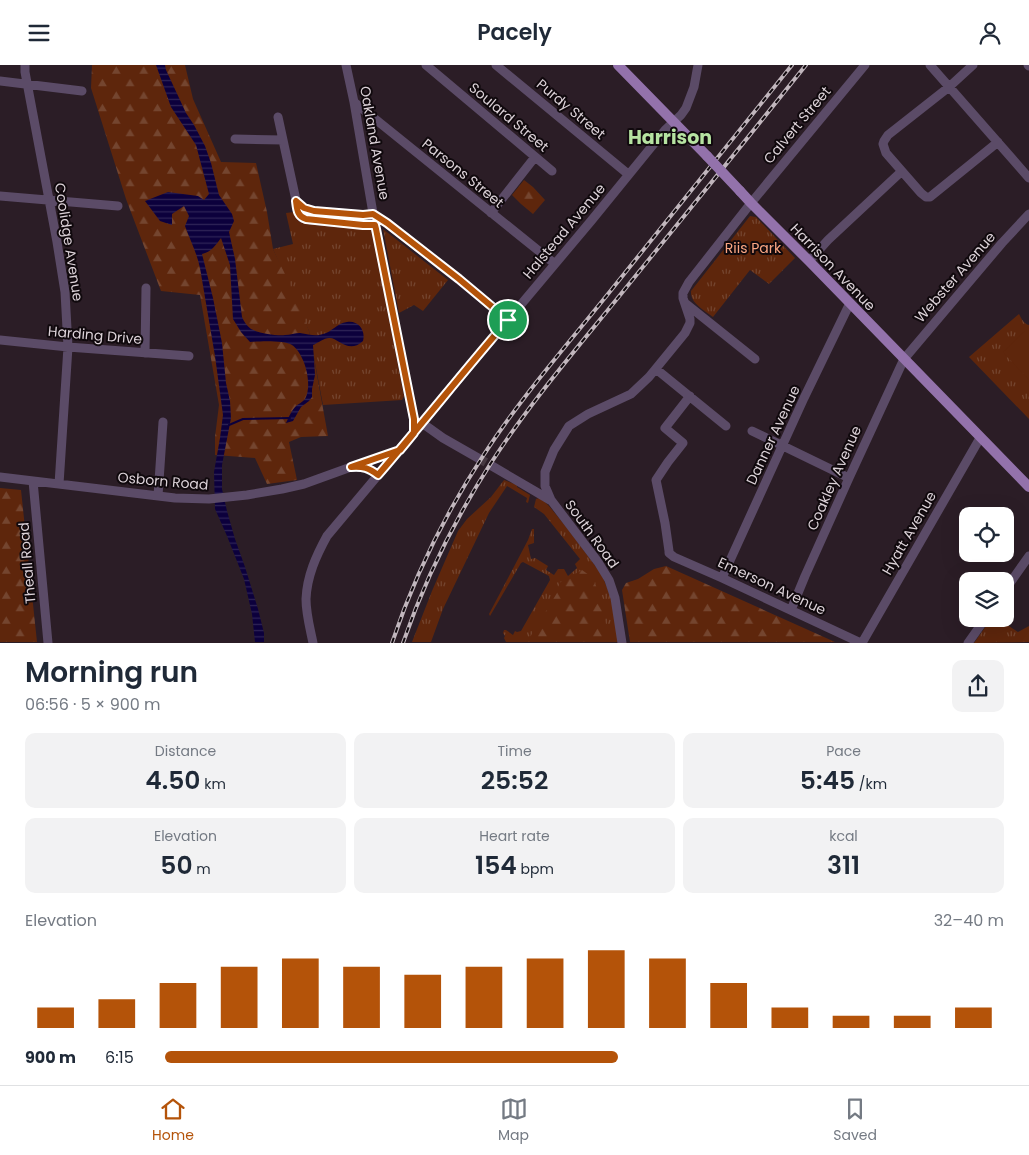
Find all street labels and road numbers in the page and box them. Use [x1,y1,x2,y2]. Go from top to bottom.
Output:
street label: Purdy Street [532,74,610,144]
street label: Soulard Street [465,78,553,156]
street label: Calvert Street [759,82,835,168]
street label: Oakland Avenue [355,84,395,202]
street label: Parsons Street [418,134,508,212]
street label: Halstead Avenue [518,179,610,283]
street label: Coolidge Avenue [50,181,88,303]
street label: Harrison Avenue [786,219,880,315]
street label: Webster Avenue [910,227,1000,327]
street label: Harding Drive [47,321,143,349]
street label: Danner Avenue [741,382,805,488]
street label: Coakley Avenue [802,422,866,534]
street label: Osborn Road [117,467,209,495]
street label: Hyatt Avenue [877,487,941,579]
street label: South Road [560,496,624,572]
street label: Theall Road [13,521,41,605]
street label: Emerson Avenue [715,552,830,620]

